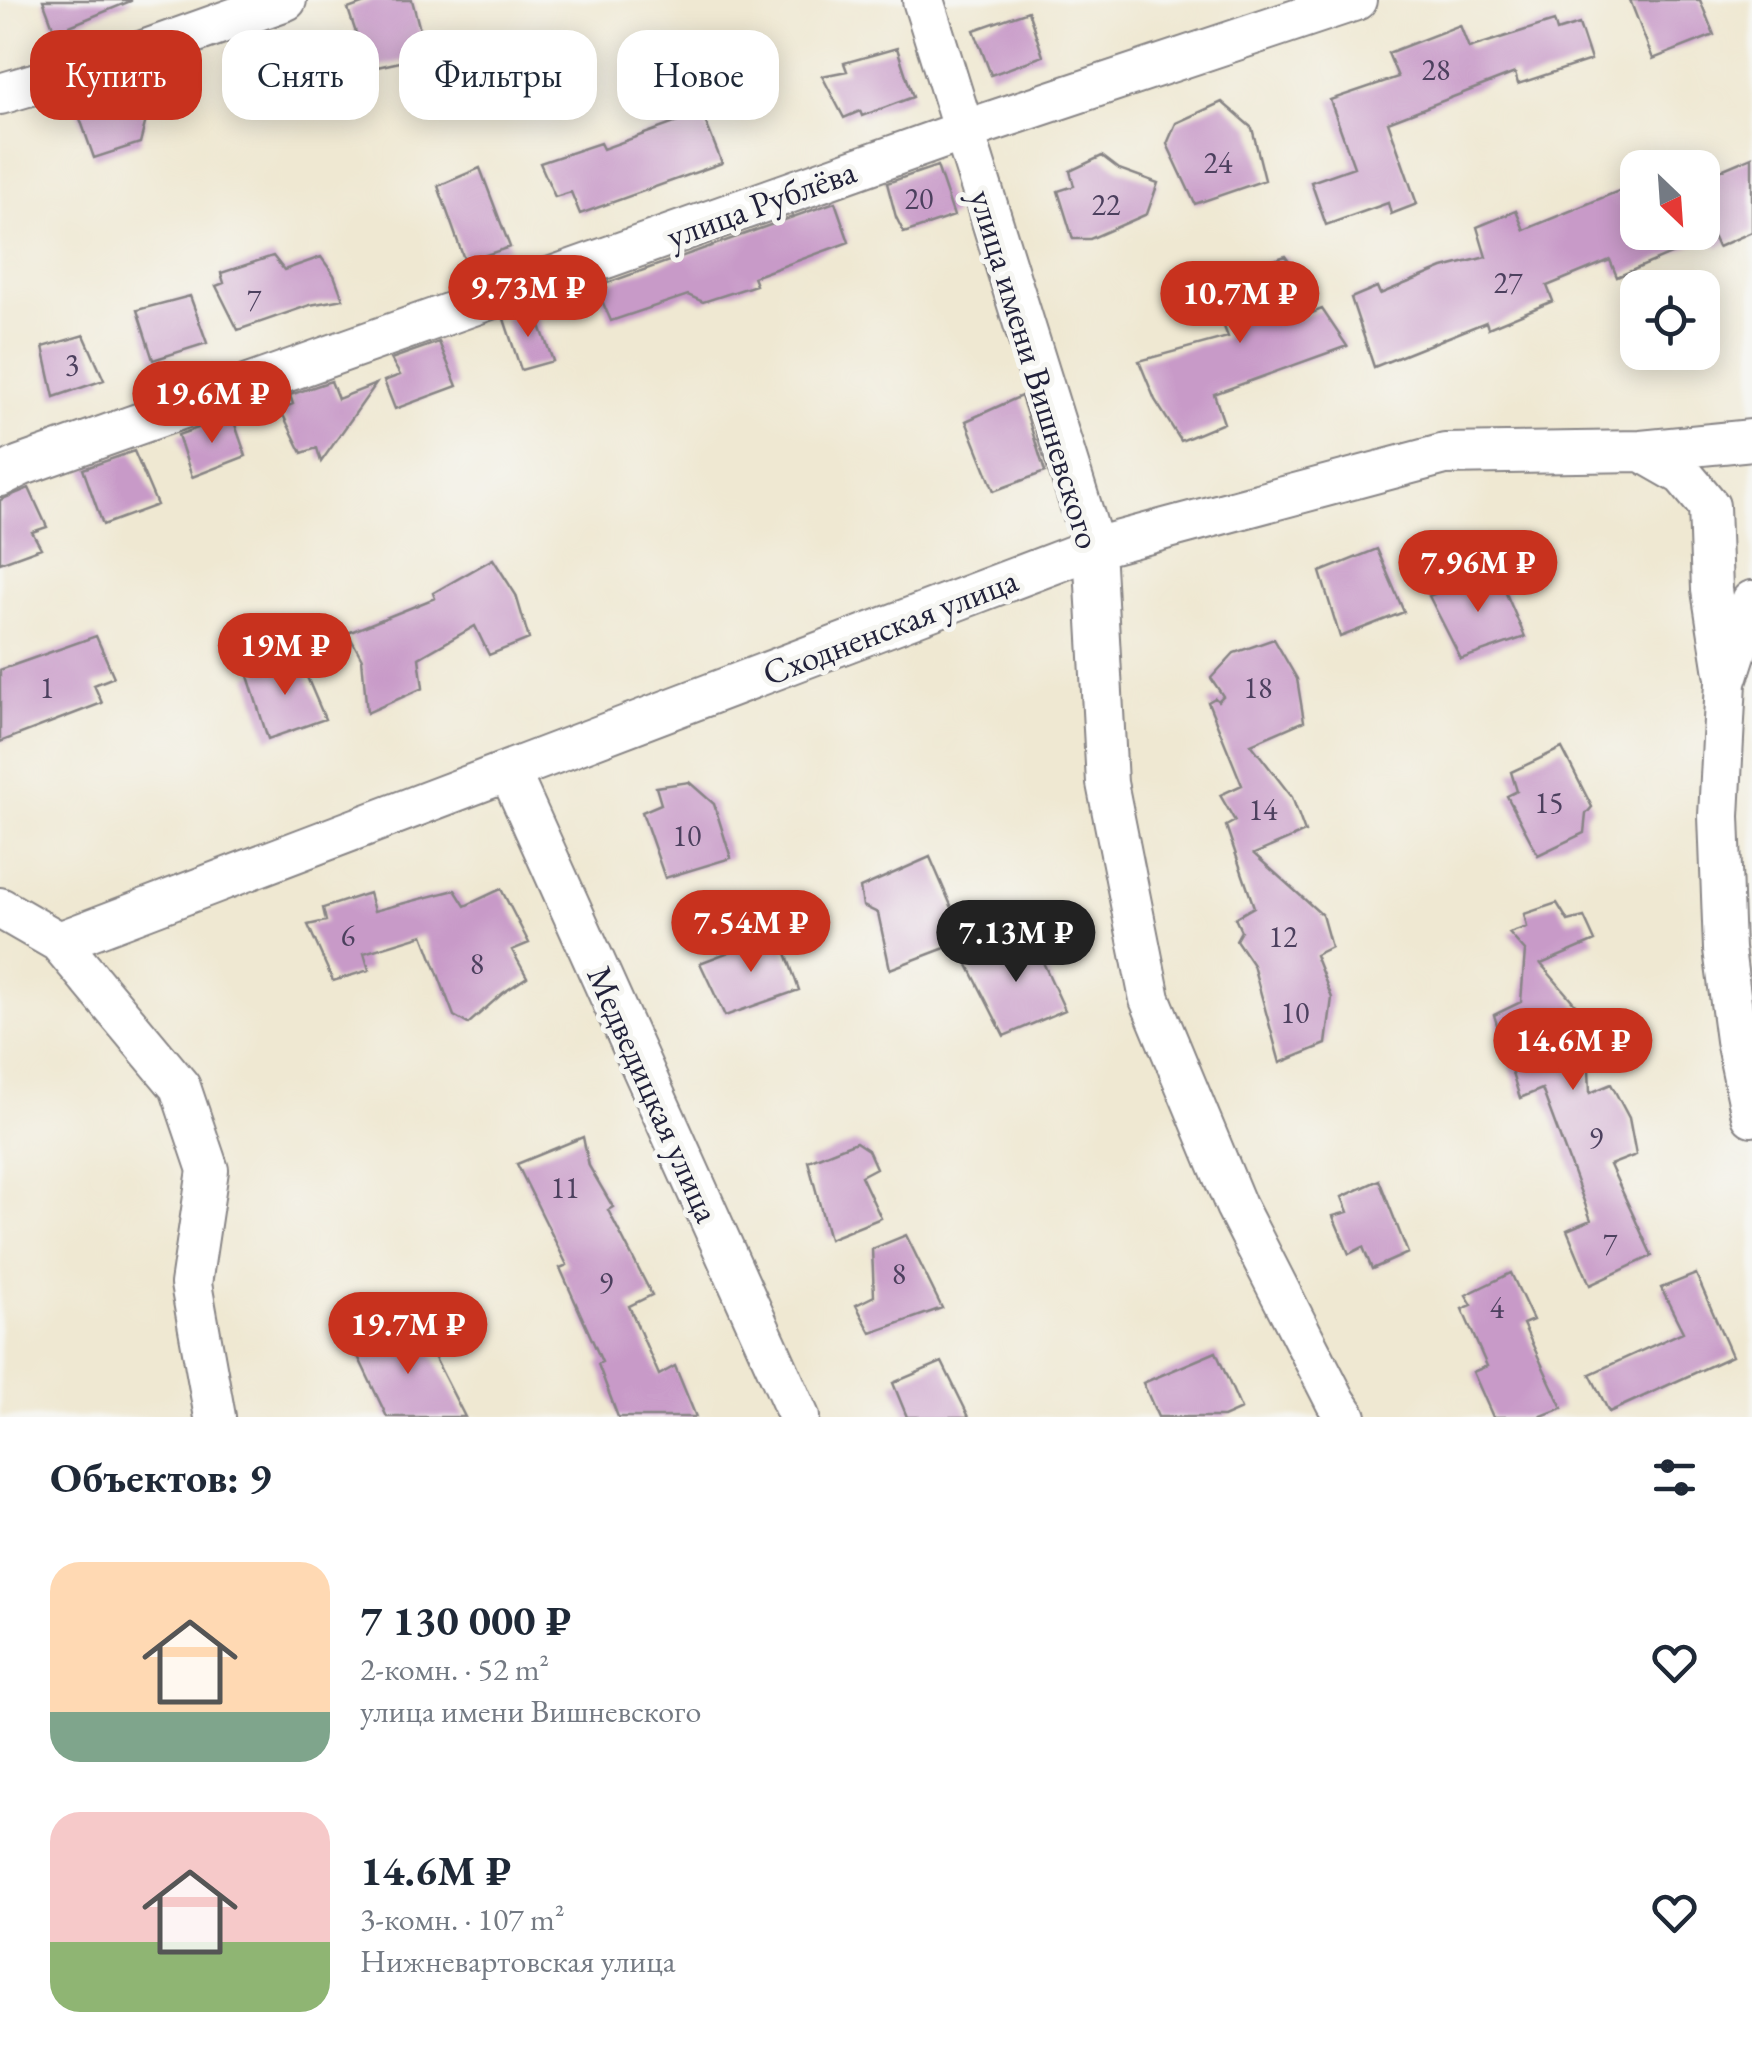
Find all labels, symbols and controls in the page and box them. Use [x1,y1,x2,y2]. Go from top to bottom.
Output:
chip: Купить [30,30,202,120]
chip: Снять [222,30,379,120]
chip: Фильтры [399,30,597,120]
chip: Новое [617,30,779,120]
house number: 28 [1422,50,1450,89]
house number: 24 [1204,143,1233,182]
street label: улица Рублёва [660,148,862,259]
north arrow [1620,150,1720,250]
map controls [1620,150,1720,370]
house number: 20 [905,179,933,218]
street label: улица имени Вишневского [959,184,1112,554]
house number: 22 [1092,185,1121,224]
pin: 9.73M ₽ [436,255,620,340]
pin: 10.7M ₽ [1148,261,1332,346]
house number: 27 [1494,263,1523,302]
text: 9.73M ₽ [470,266,586,308]
button: locate [1620,270,1720,370]
text: 10.7M ₽ [1182,272,1298,314]
house number: 7 [247,280,262,319]
house number: 3 [65,345,79,384]
pin: 19.6M ₽ [120,361,304,446]
text: 19.6M ₽ [154,372,270,414]
pin: 7.96M ₽ [1386,530,1570,615]
text: 7.96M ₽ [1420,541,1536,583]
street label: Сходненская улица [756,557,1024,696]
pin: 19M ₽ [215,613,355,698]
text: 19M ₽ [240,624,330,666]
house number: 1 [40,668,54,707]
house number: 18 [1244,668,1272,707]
house number: 15 [1535,783,1563,822]
house number: 14 [1249,790,1278,829]
house number: 10 [673,816,701,855]
pin: 7.54M ₽ [659,890,843,975]
pin: 7.13M ₽ [924,900,1108,985]
text: 7.54M ₽ [693,901,809,943]
text: 7.13M ₽ [958,911,1074,953]
house number: 6 [341,916,355,955]
house number: 12 [1269,917,1298,956]
house number: 8 [470,944,484,983]
street label: Медведицкая улица [576,959,731,1230]
house number: 10 [1281,993,1309,1032]
pin: 14.6M ₽ [1481,1008,1665,1093]
text: 14.6M ₽ [1515,1019,1631,1061]
house number: 9 [1589,1118,1603,1157]
house number: 11 [551,1168,579,1207]
house number: 7 [1603,1224,1618,1263]
house number: 8 [892,1254,906,1293]
house number: 9 [599,1263,613,1302]
house number: 4 [1490,1288,1505,1327]
pin: 19.7M ₽ [316,1292,500,1377]
text: 19.7M ₽ [350,1303,466,1345]
text: Объектов: 9 [50,1450,271,1505]
icon: filters [1647,1450,1702,1505]
text: 7 130 000 ₽ [360,1593,571,1648]
icon: home [130,1602,250,1722]
icon: heart [1647,1635,1702,1690]
text: 2-комн. · 52 m² [360,1648,549,1690]
text: улица имени Вишневского [360,1690,701,1732]
text: 14.6M ₽ [360,1843,511,1898]
icon: home [130,1852,250,1972]
icon: heart [1647,1885,1702,1940]
text: 3-комн. · 107 m² [360,1898,565,1940]
text: Нижневартовская улица [360,1940,675,1982]

